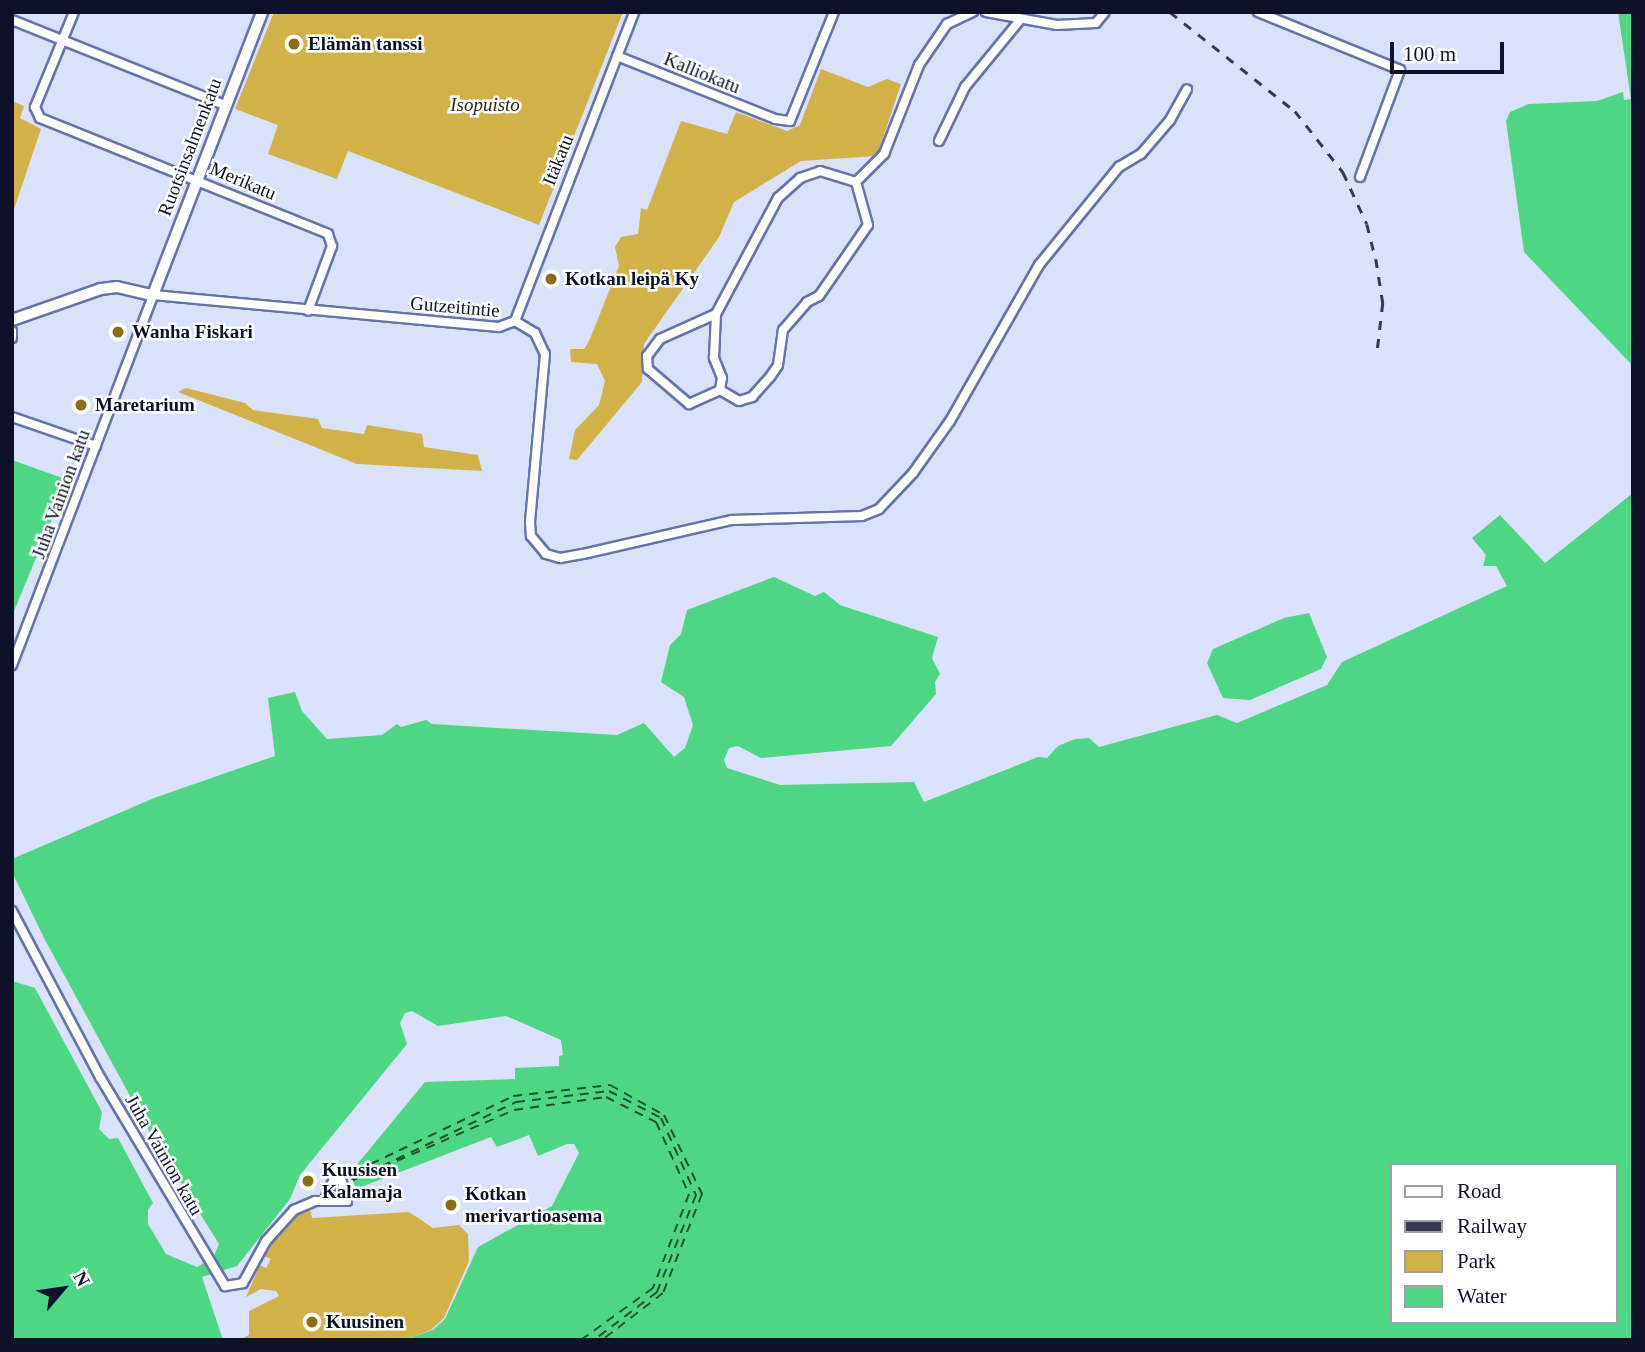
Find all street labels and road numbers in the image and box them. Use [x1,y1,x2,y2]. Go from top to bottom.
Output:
street label: Kalliokatu [661,47,743,99]
street label: Ruotsinsalmenkatu [153,75,227,219]
street label: Itäkatu [538,131,578,189]
street label: Merikatu [206,157,280,205]
street label: Gutzeitintie [409,292,501,322]
street label: Juha Vainion katu [27,426,95,562]
street label: Juha Vainion katu [120,1090,208,1220]

